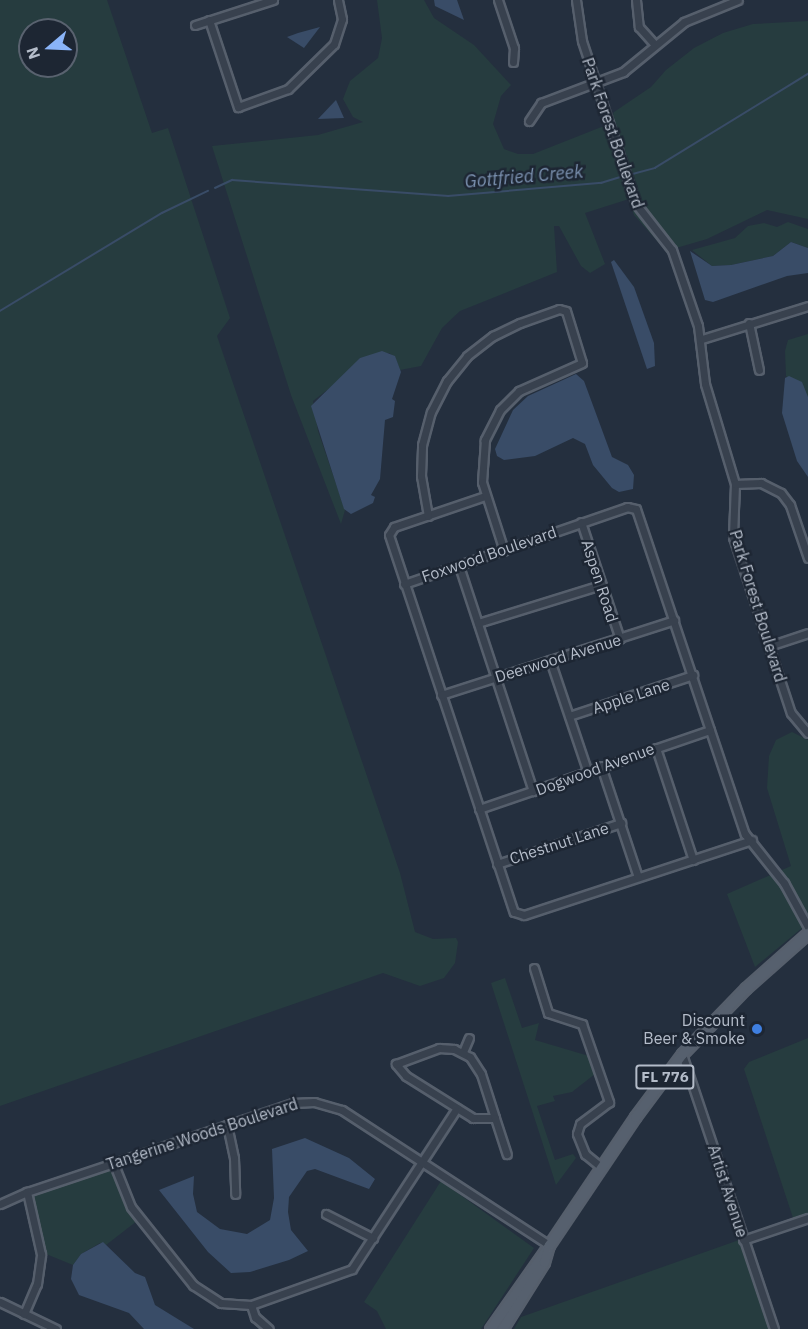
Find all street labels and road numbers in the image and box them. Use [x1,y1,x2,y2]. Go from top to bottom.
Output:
street label: Park Forest Boulevard [578,55,648,211]
street label: Foxwood Boulevard [419,522,559,586]
street label: Park Forest Boulevard [726,528,790,684]
street label: Aspen Road [578,537,622,625]
street label: Deerwood Avenue [493,630,623,686]
street label: Apple Lane [590,674,672,718]
street label: Dogwood Avenue [533,739,657,799]
street label: Chestnut Lane [507,818,611,868]
road number: FL 776 [635,1065,695,1089]
street label: Tangerine Woods Boulevard [104,1094,300,1174]
street label: Artist Avenue [704,1142,752,1240]

